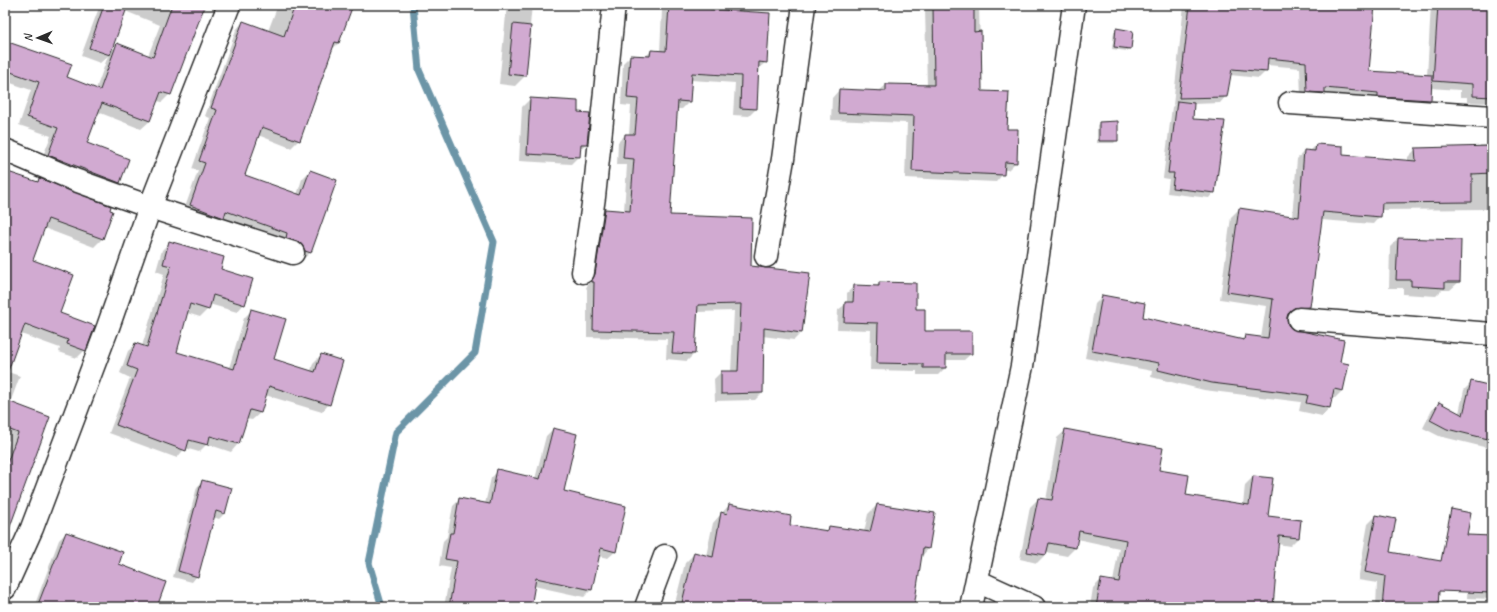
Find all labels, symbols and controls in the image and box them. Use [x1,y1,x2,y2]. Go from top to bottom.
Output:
north arrow [18,18,58,58]
text: N [21,33,35,42]

